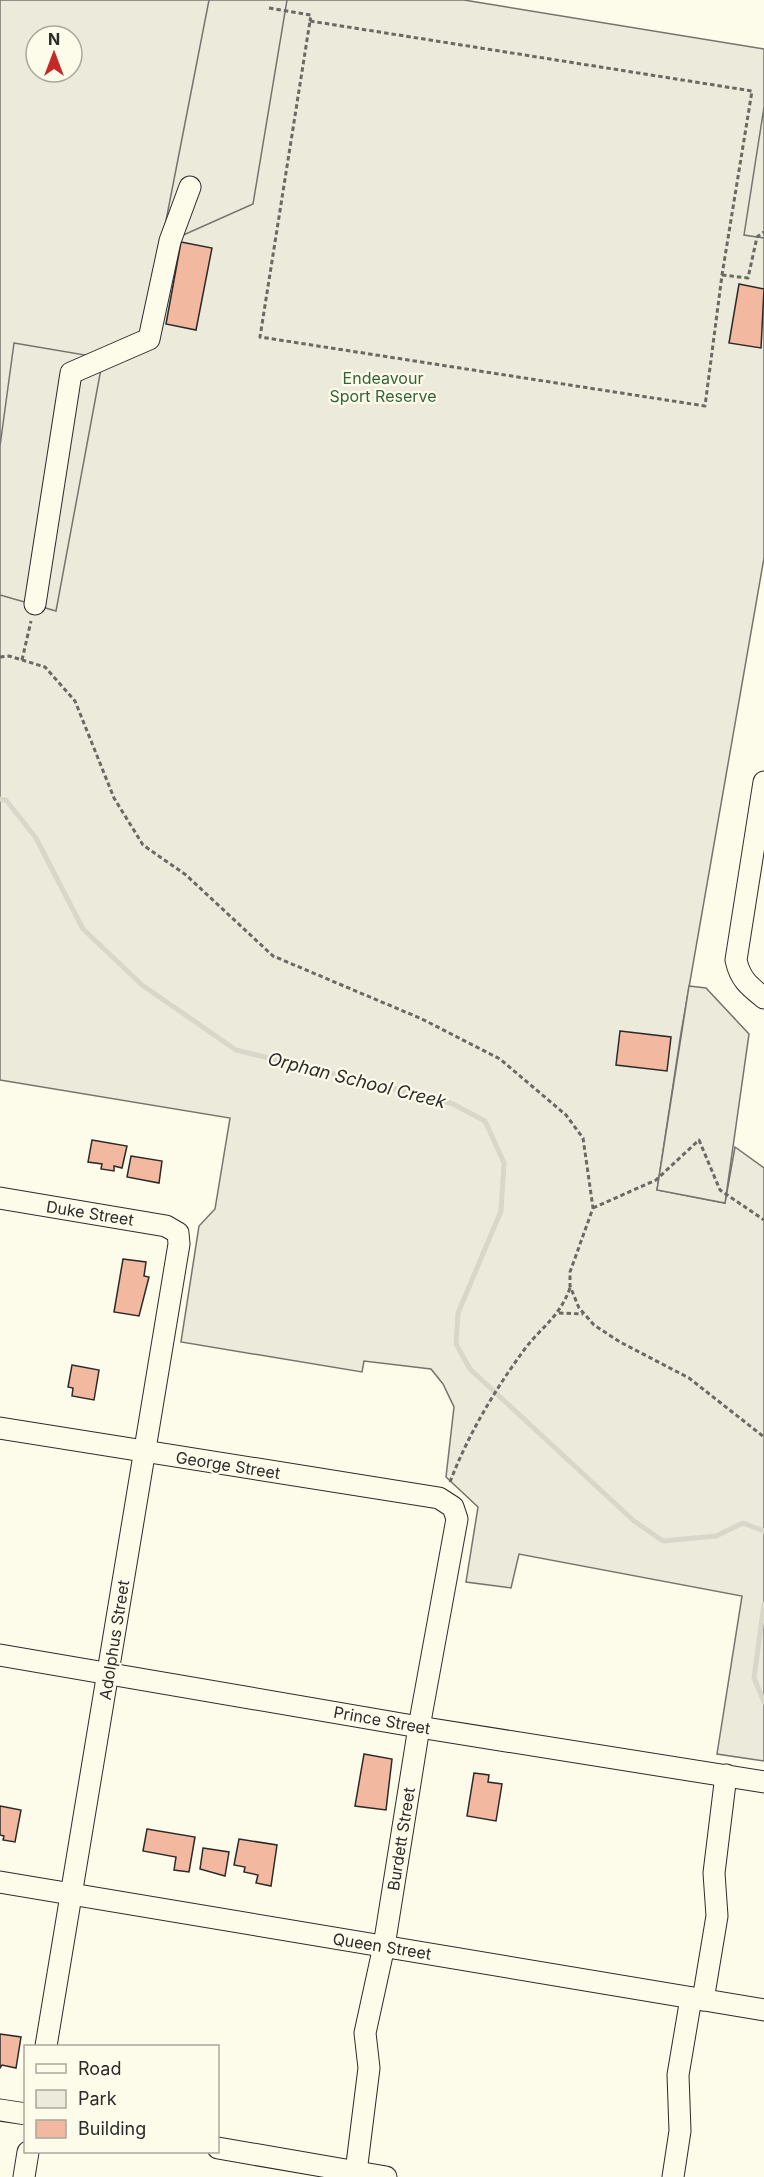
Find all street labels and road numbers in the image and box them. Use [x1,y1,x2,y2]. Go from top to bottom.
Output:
street label: Duke Street [45,1196,135,1230]
street label: George Street [174,1447,282,1483]
street label: Adolphus Street [95,1579,133,1701]
street label: Prince Street [332,1702,432,1738]
street label: Burdett Street [383,1786,419,1892]
street label: Queen Street [331,1928,433,1964]

